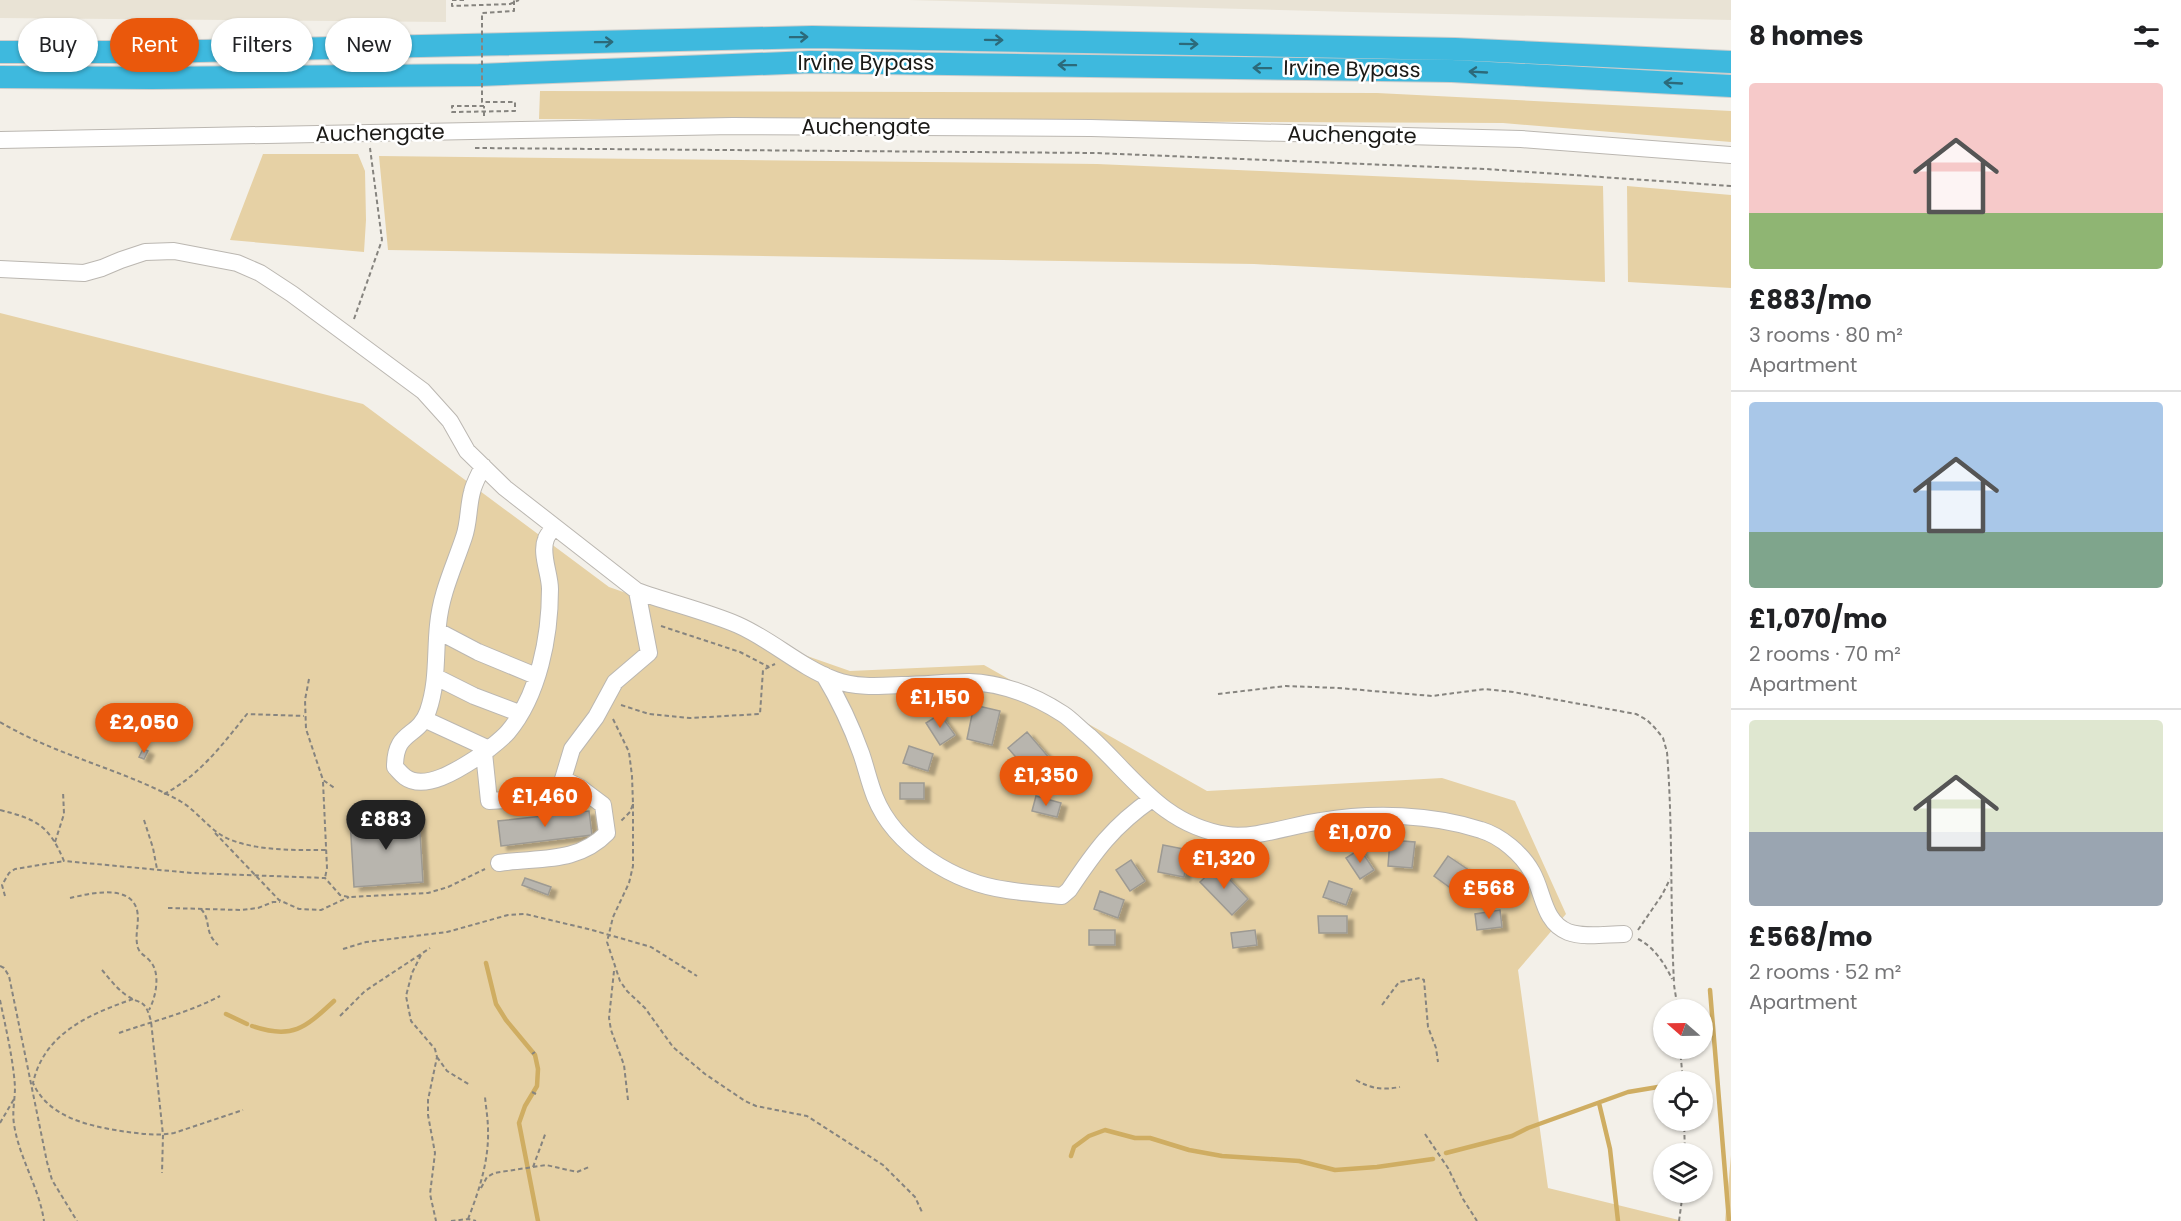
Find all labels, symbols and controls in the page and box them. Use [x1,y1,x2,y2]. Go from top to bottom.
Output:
chip: Buy [18,18,98,72]
chip: Rent [110,18,199,72]
chip: Filters [211,18,313,72]
chip: New [325,18,412,72]
text: 8 homes [1749,18,1864,54]
icon: filters [2130,20,2163,53]
one-way arrow [789,31,809,43]
one-way arrow [984,34,1004,46]
one-way arrow [594,36,614,47]
one-way arrow [1179,38,1199,50]
street label: Irvine Bypass [797,48,935,77]
street label: Irvine Bypass [1283,53,1421,84]
one-way arrow [1057,60,1077,71]
one-way arrow [1252,62,1272,74]
one-way arrow [1468,67,1488,78]
one-way arrow [1663,77,1683,88]
street label: Auchengate [801,112,931,141]
street label: Auchengate [315,117,445,148]
street label: Auchengate [1287,119,1417,150]
icon: home [1902,122,2010,230]
text: £883/mo [1749,282,1872,318]
text: 3 rooms · 80 m² [1749,321,1903,349]
text: Apartment [1749,351,1857,379]
icon: home [1902,441,2010,549]
text: £1,070/mo [1749,601,1887,637]
text: 2 rooms · 70 m² [1749,640,1901,668]
text: Apartment [1749,670,1857,698]
pin: £1,150 [891,678,989,729]
text: £1,150 [910,683,970,711]
pin: £2,050 [95,703,193,754]
text: £2,050 [109,708,179,736]
pin: £1,350 [997,756,1095,807]
icon: home [1902,759,2010,867]
text: £1,350 [1014,761,1078,789]
pin: £1,460 [496,777,594,828]
text: £1,460 [512,782,578,810]
pin: £883 [350,800,422,851]
text: £883 [360,805,412,833]
pin: £1,070 [1311,813,1409,864]
text: £1,070 [1328,818,1392,846]
pin: £1,320 [1175,839,1273,890]
text: £1,320 [1192,844,1256,872]
pin: £568 [1453,869,1525,920]
text: £568 [1463,874,1515,902]
text: £568/mo [1749,919,1872,955]
text: 2 rooms · 52 m² [1749,958,1901,986]
text: Apartment [1749,988,1857,1016]
north arrow [1653,999,1713,1059]
map controls [1653,999,1713,1203]
button: locate [1653,1071,1713,1131]
button: layers [1653,1143,1713,1203]

